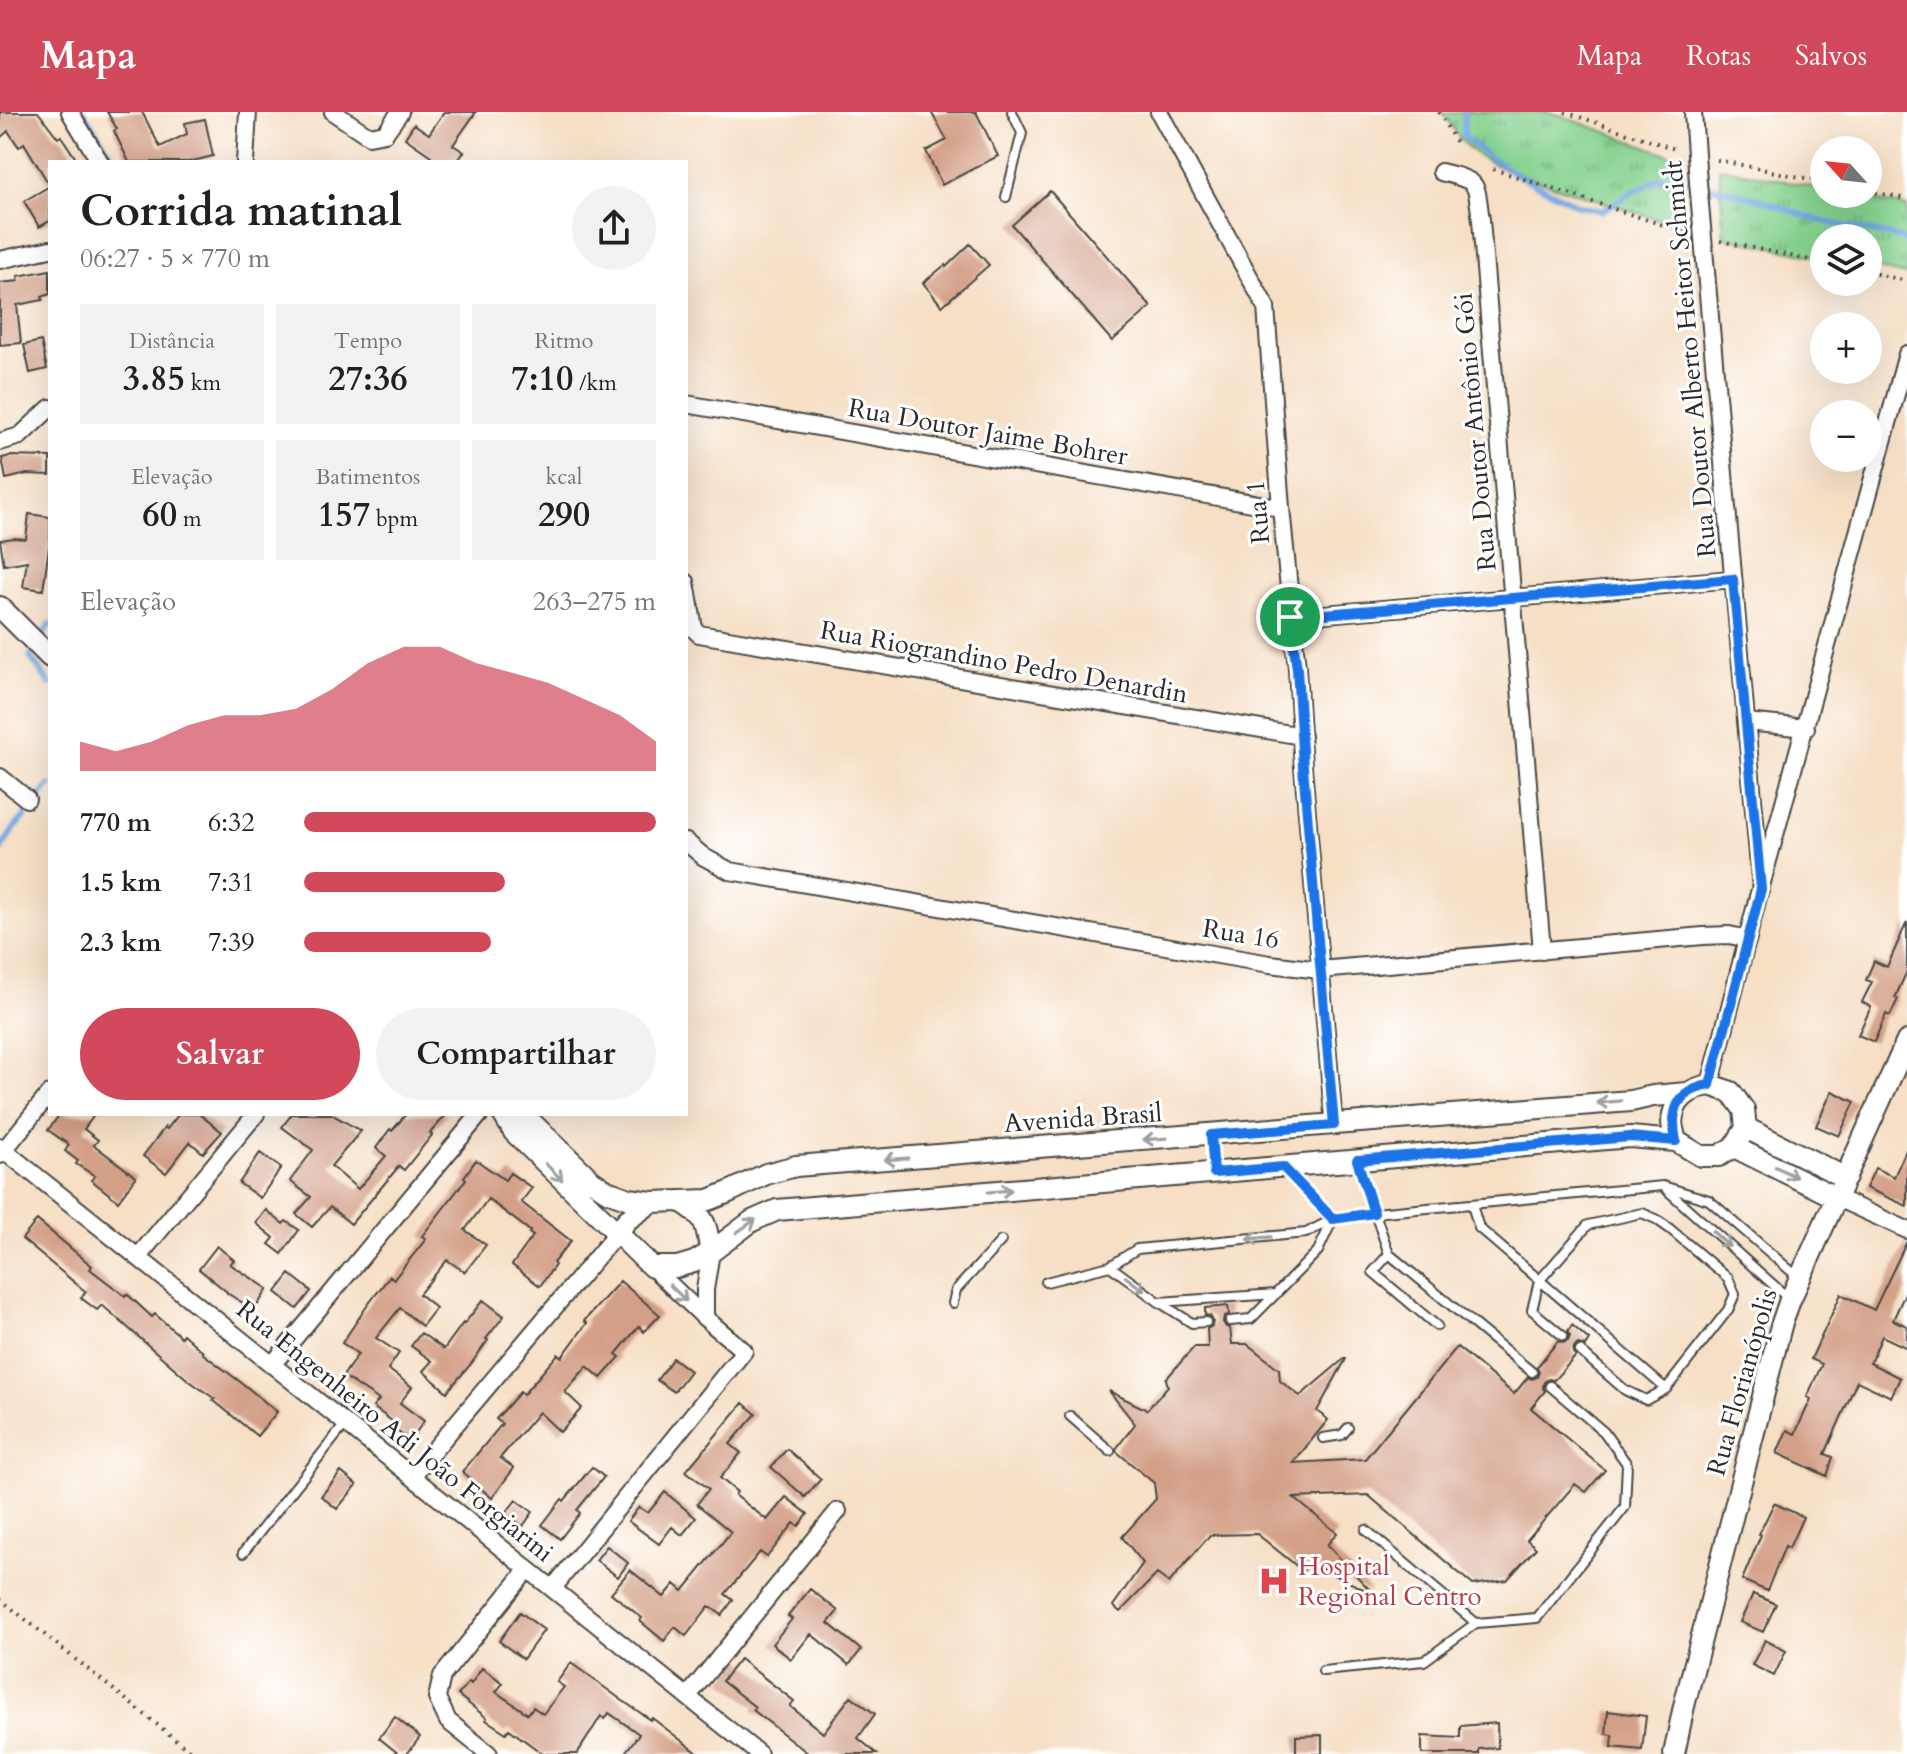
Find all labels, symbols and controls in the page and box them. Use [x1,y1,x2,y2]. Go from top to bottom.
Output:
text: Mapa [40,30,136,82]
text: Mapa [1577,37,1642,75]
text: Rotas [1686,37,1751,75]
text: Salvos [1795,37,1867,75]
north arrow [1810,136,1882,208]
map controls [1810,136,1882,472]
street label: Rua Doutor Alberto Heitor Schmidt [1655,159,1725,559]
text: Corrida matinal [80,181,402,241]
button: share [572,186,656,270]
button: layers [1810,224,1882,296]
text: 06:27 · 5 × 770 m [80,241,270,276]
street label: Rua Doutor Antônio Gói [1445,291,1505,573]
button: + [1810,312,1882,384]
text: Distância [129,326,215,356]
text: Tempo [334,326,402,356]
text: Ritmo [535,326,593,356]
text: 3.85 [123,356,185,402]
text: 27:36 [328,356,408,402]
text: 7:10 [511,356,573,402]
text: km [185,368,221,398]
text: /km [573,368,617,398]
street label: Rua Doutor Jaime Bohrer [845,390,1131,474]
button: − [1810,400,1882,472]
text: Elevação [131,462,213,492]
text: Batimentos [316,462,420,492]
text: kcal [546,462,582,492]
street label: Rua 1 [1238,479,1278,545]
text: 60 [142,492,177,538]
text: 157 [318,492,370,538]
text: 290 [538,492,590,538]
text: m [177,504,202,534]
text: bpm [370,504,418,534]
pin [1256,583,1324,651]
text: Elevação [80,584,176,619]
text: 263–275 m [533,584,656,619]
icon: arrive [1268,595,1312,639]
street label: Rua Riograndino Pedro Denardin [817,612,1191,712]
text: 770 m [80,805,151,840]
text: 6:32 [208,805,255,840]
text: 1.5 km [80,865,161,900]
text: 7:31 [208,865,255,900]
street label: Rua 16 [1200,911,1282,957]
text: 2.3 km [80,925,161,960]
text: 7:39 [208,925,255,960]
button: Salvar [80,1008,360,1100]
button: Compartilhar [376,1008,656,1100]
street label: Avenida Brasil [1003,1095,1164,1141]
one-way arrow [1596,1095,1623,1110]
one-way arrow [1142,1132,1169,1147]
one-way arrow [883,1152,910,1167]
one-way arrow [544,1162,563,1181]
one-way arrow [1773,1165,1797,1181]
one-way arrow [987,1183,1013,1198]
one-way arrow [734,1218,756,1234]
one-way arrow [1711,1229,1731,1247]
one-way arrow [1246,1230,1273,1245]
one-way arrow [1123,1275,1145,1292]
one-way arrow [668,1283,687,1302]
street label: Rua Florianópolis [1699,1284,1785,1480]
street label: Rua Engenheiro Adi João Forgiarini [229,1292,561,1570]
place label: Hospital Regional Centro [1298,1549,1482,1614]
hospital icon: Hospital Regional Centro [1257,1564,1291,1598]

